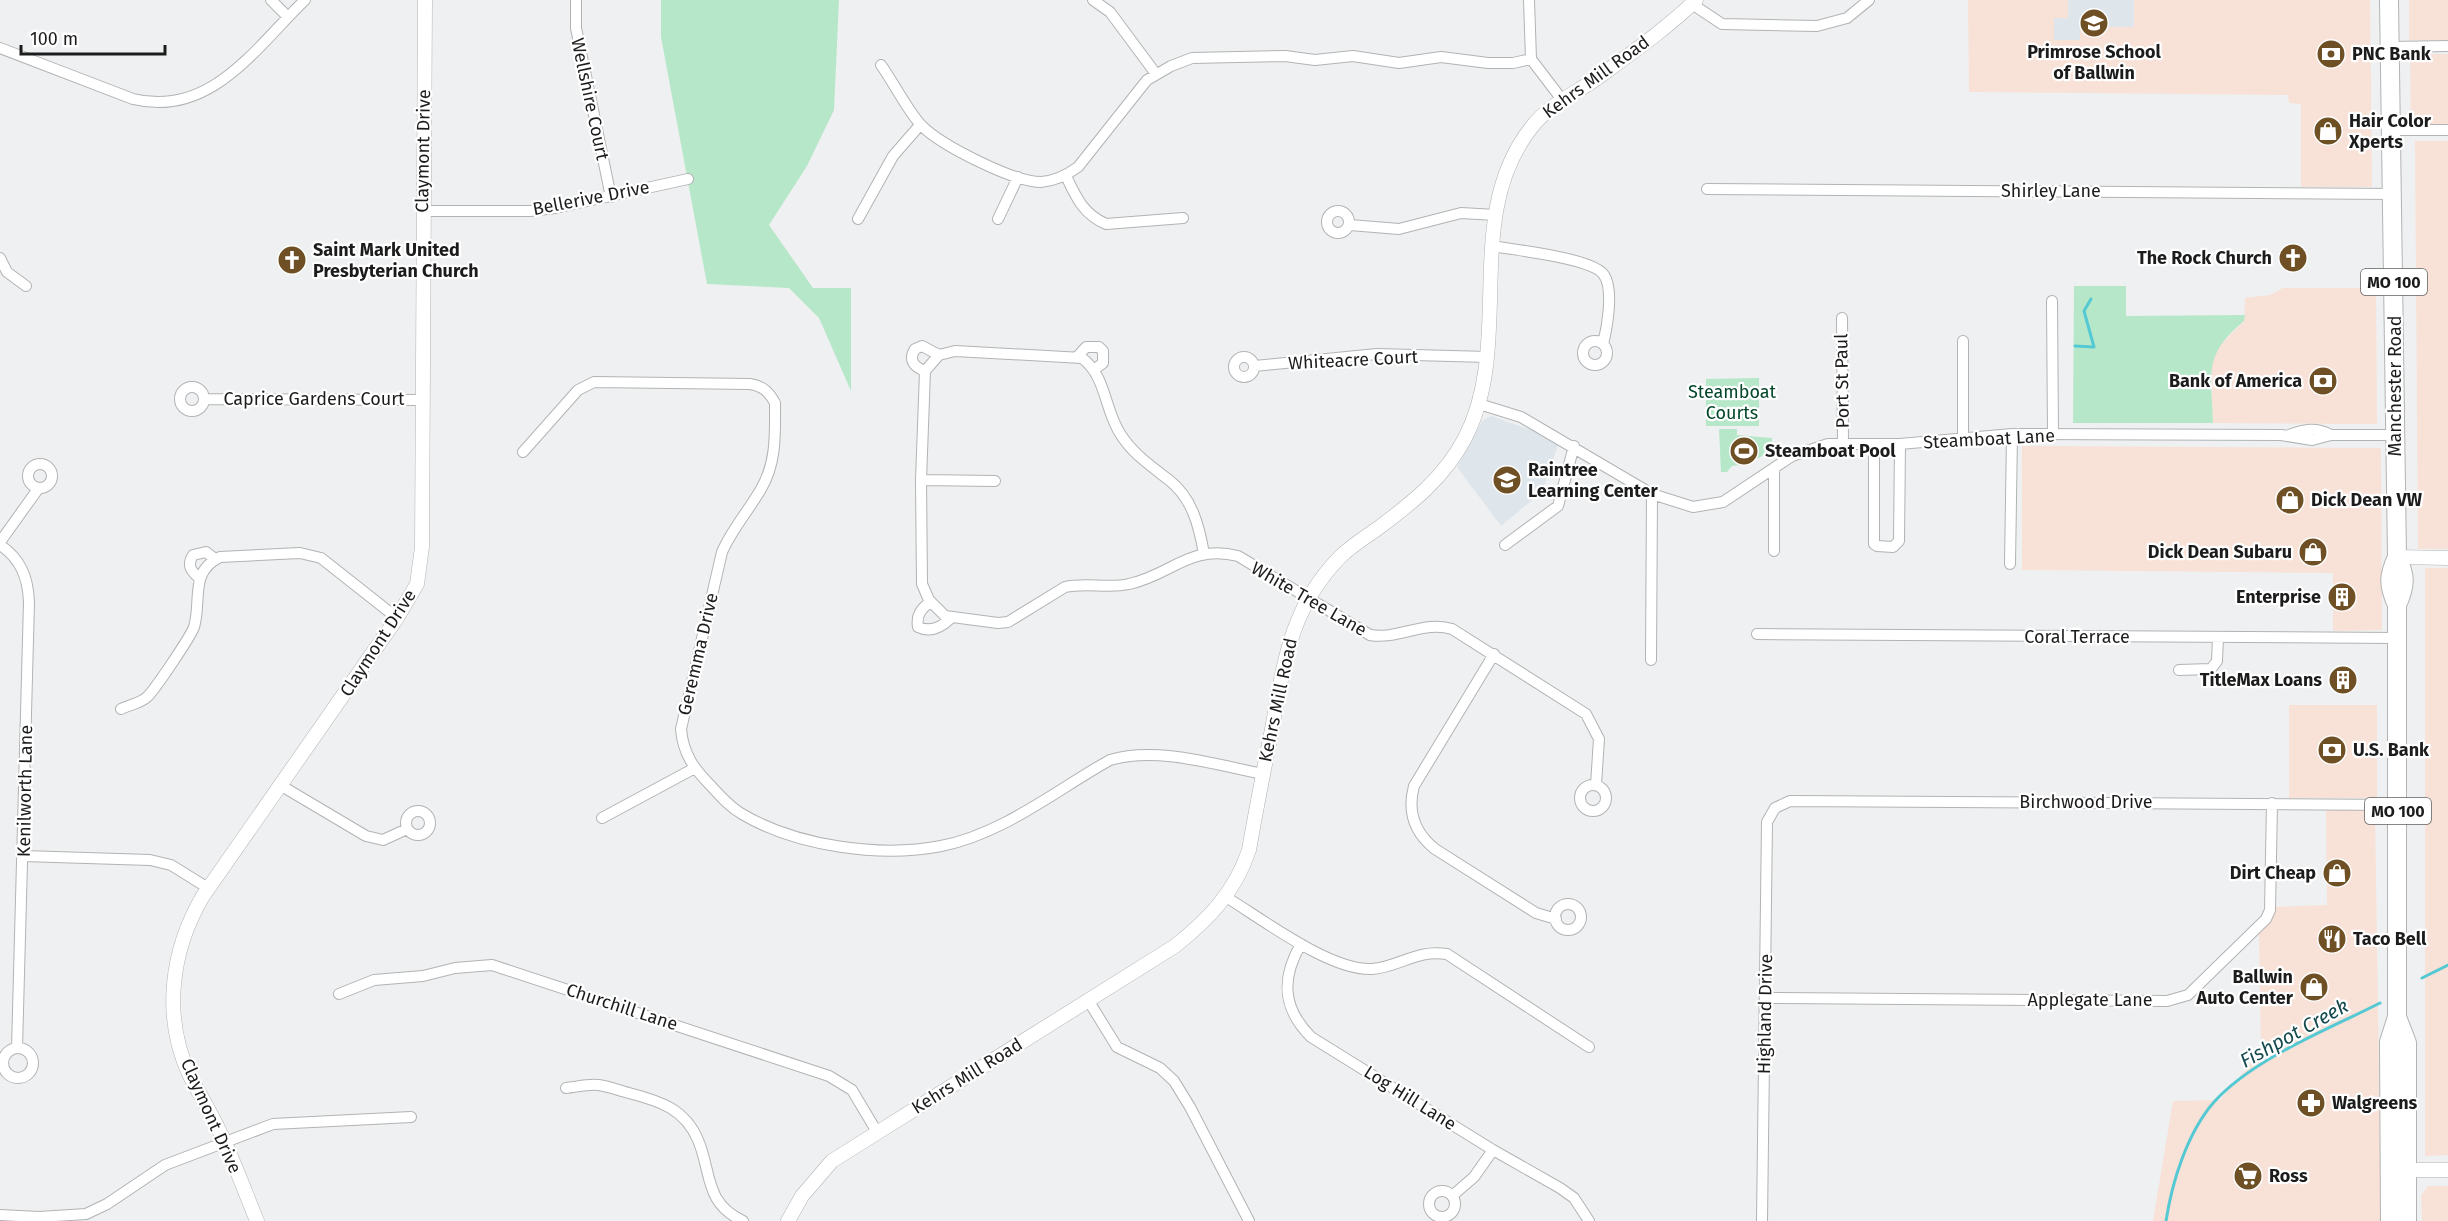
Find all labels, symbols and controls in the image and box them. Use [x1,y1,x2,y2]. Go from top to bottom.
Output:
school or university icon: Primrose School of Ballwin [2078,7,2110,39]
scale bar [21,18,165,56]
text: 100 m [30,28,78,50]
street label: Kehrs Mill Road [1538,31,1654,123]
street label: Wellshire Court [566,36,614,163]
bank icon: PNC Bank [2315,38,2347,70]
place label: Primrose School of Ballwin [2027,41,2161,84]
place label: PNC Bank [2352,43,2432,65]
street label: Claymont Drive [411,89,435,213]
place label: Hair Color Xperts [2348,110,2432,153]
shop icon: Hair Color Xperts [2312,115,2344,147]
street label: Bellerive Drive [531,176,651,220]
street label: Shirley Lane [2001,180,2101,202]
place label: Saint Mark United Presbyterian Church [313,239,479,282]
church icon: The Rock Church [2277,242,2309,274]
church icon: Saint Mark United Presbyterian Church [276,244,308,276]
place label: The Rock Church [2137,247,2272,269]
road number: MO 100 [2361,269,2427,295]
street label: Manchester Road [2384,316,2406,456]
street label: Port St Paul [1830,333,1854,429]
street label: Whiteacre Court [1288,346,1419,374]
bank icon: Bank of America [2307,365,2339,397]
place label: Bank of America [2169,370,2302,392]
park label: Steamboat Courts [1688,381,1777,424]
street label: Caprice Gardens Court [223,388,405,410]
street label: Steamboat Lane [1923,425,2055,453]
sports icon: Steamboat Pool [1728,435,1760,467]
place label: Steamboat Pool [1765,440,1896,462]
place label: Raintree Learning Center [1528,459,1659,502]
school or university icon: Raintree Learning Center [1491,464,1523,496]
shop icon: Dick Dean VW [2274,484,2306,516]
place label: Dick Dean VW [2311,489,2423,511]
shop icon: Dick Dean Subaru [2297,536,2329,568]
place label: Dick Dean Subaru [2148,541,2292,563]
street label: White Tree Lane [1247,557,1371,641]
building icon: Enterprise [2326,581,2358,613]
street label: Claymont Drive [335,585,421,701]
place label: Enterprise [2236,586,2321,608]
street label: Geremma Drive [673,591,723,717]
street label: Coral Terrace [2024,626,2130,648]
street label: Kehrs Mill Road [1254,636,1302,764]
building icon: TitleMax Loans [2327,664,2359,696]
place label: TitleMax Loans [2200,669,2322,691]
street label: Kenilworth Lane [13,725,37,857]
bank icon: U.S. Bank [2316,734,2348,766]
place label: U.S. Bank [2353,739,2430,761]
street label: Birchwood Drive [2019,791,2153,813]
road number: MO 100 [2365,798,2431,824]
shop icon: Dirt Cheap [2321,857,2353,889]
place label: Dirt Cheap [2230,862,2316,884]
restaurant icon: Taco Bell [2316,923,2348,955]
place label: Taco Bell [2353,928,2427,950]
street label: Highland Drive [1753,954,1777,1074]
place label: Ballwin Auto Center [2196,966,2294,1009]
shop icon: Ballwin Auto Center [2298,971,2330,1003]
street label: Churchill Lane [564,979,680,1035]
street label: Applegate Lane [2027,989,2153,1011]
water label: Fishpot Creek [2236,993,2352,1073]
street label: Kehrs Mill Road [908,1033,1026,1119]
street label: Claymont Drive [176,1055,246,1177]
street label: Log Hill Lane [1360,1061,1460,1135]
pharmacy icon: Walgreens [2295,1087,2327,1119]
place label: Walgreens [2332,1092,2418,1114]
supermarket icon: Ross [2232,1160,2264,1192]
place label: Ross [2269,1165,2308,1187]

